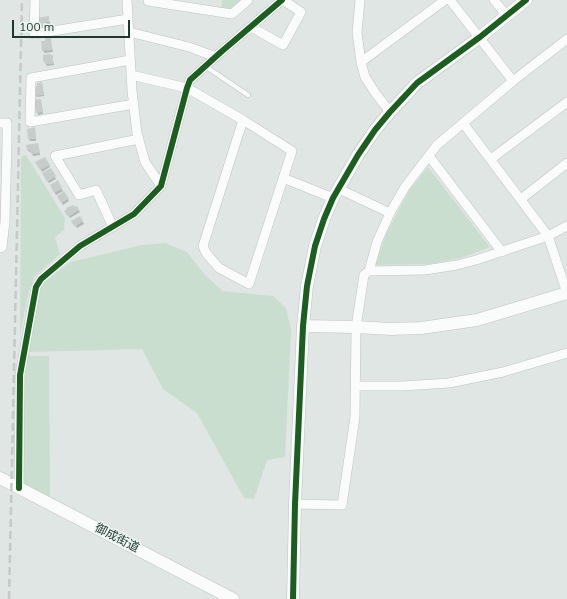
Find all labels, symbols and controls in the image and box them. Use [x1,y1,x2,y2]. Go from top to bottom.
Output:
scale bar [14,12,132,38]
text: 100 m [19,19,54,34]
street label: 御成街道 [92,521,142,555]

